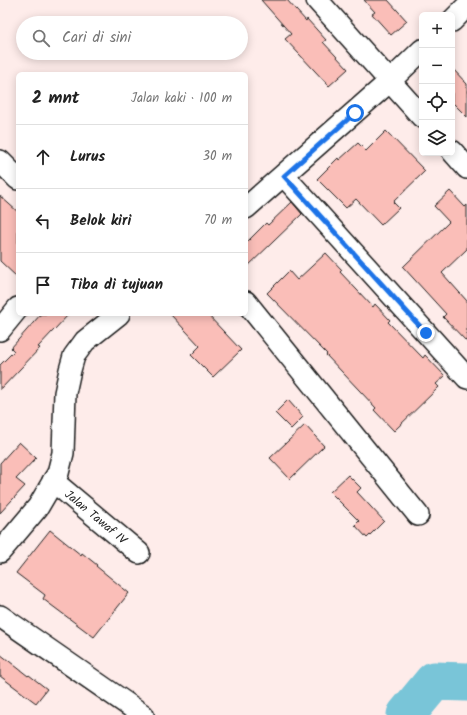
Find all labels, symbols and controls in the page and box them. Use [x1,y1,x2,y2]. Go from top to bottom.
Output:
map controls [419,12,455,156]
button: + [419,12,455,48]
search box [16,16,248,60]
text: Cari di sini [62,26,131,50]
icon: search [30,27,52,49]
button: − [419,48,455,84]
button: locate [419,84,455,120]
text: 2 mnt [32,85,79,112]
text: Jalan kaki · 100 m [131,88,232,109]
route start [346,104,364,122]
button: layers [419,120,455,156]
text: Lurus [70,145,105,169]
icon: ahead [32,146,54,168]
text: 30 m [203,146,232,167]
text: Belok kiri [70,209,131,233]
icon: left [32,210,54,232]
text: 70 m [204,210,232,231]
text: Tiba di tujuan [70,273,163,297]
icon: arrive [32,274,54,296]
route end [417,324,435,342]
street label: Jalan Tawaf IV [60,486,132,550]

